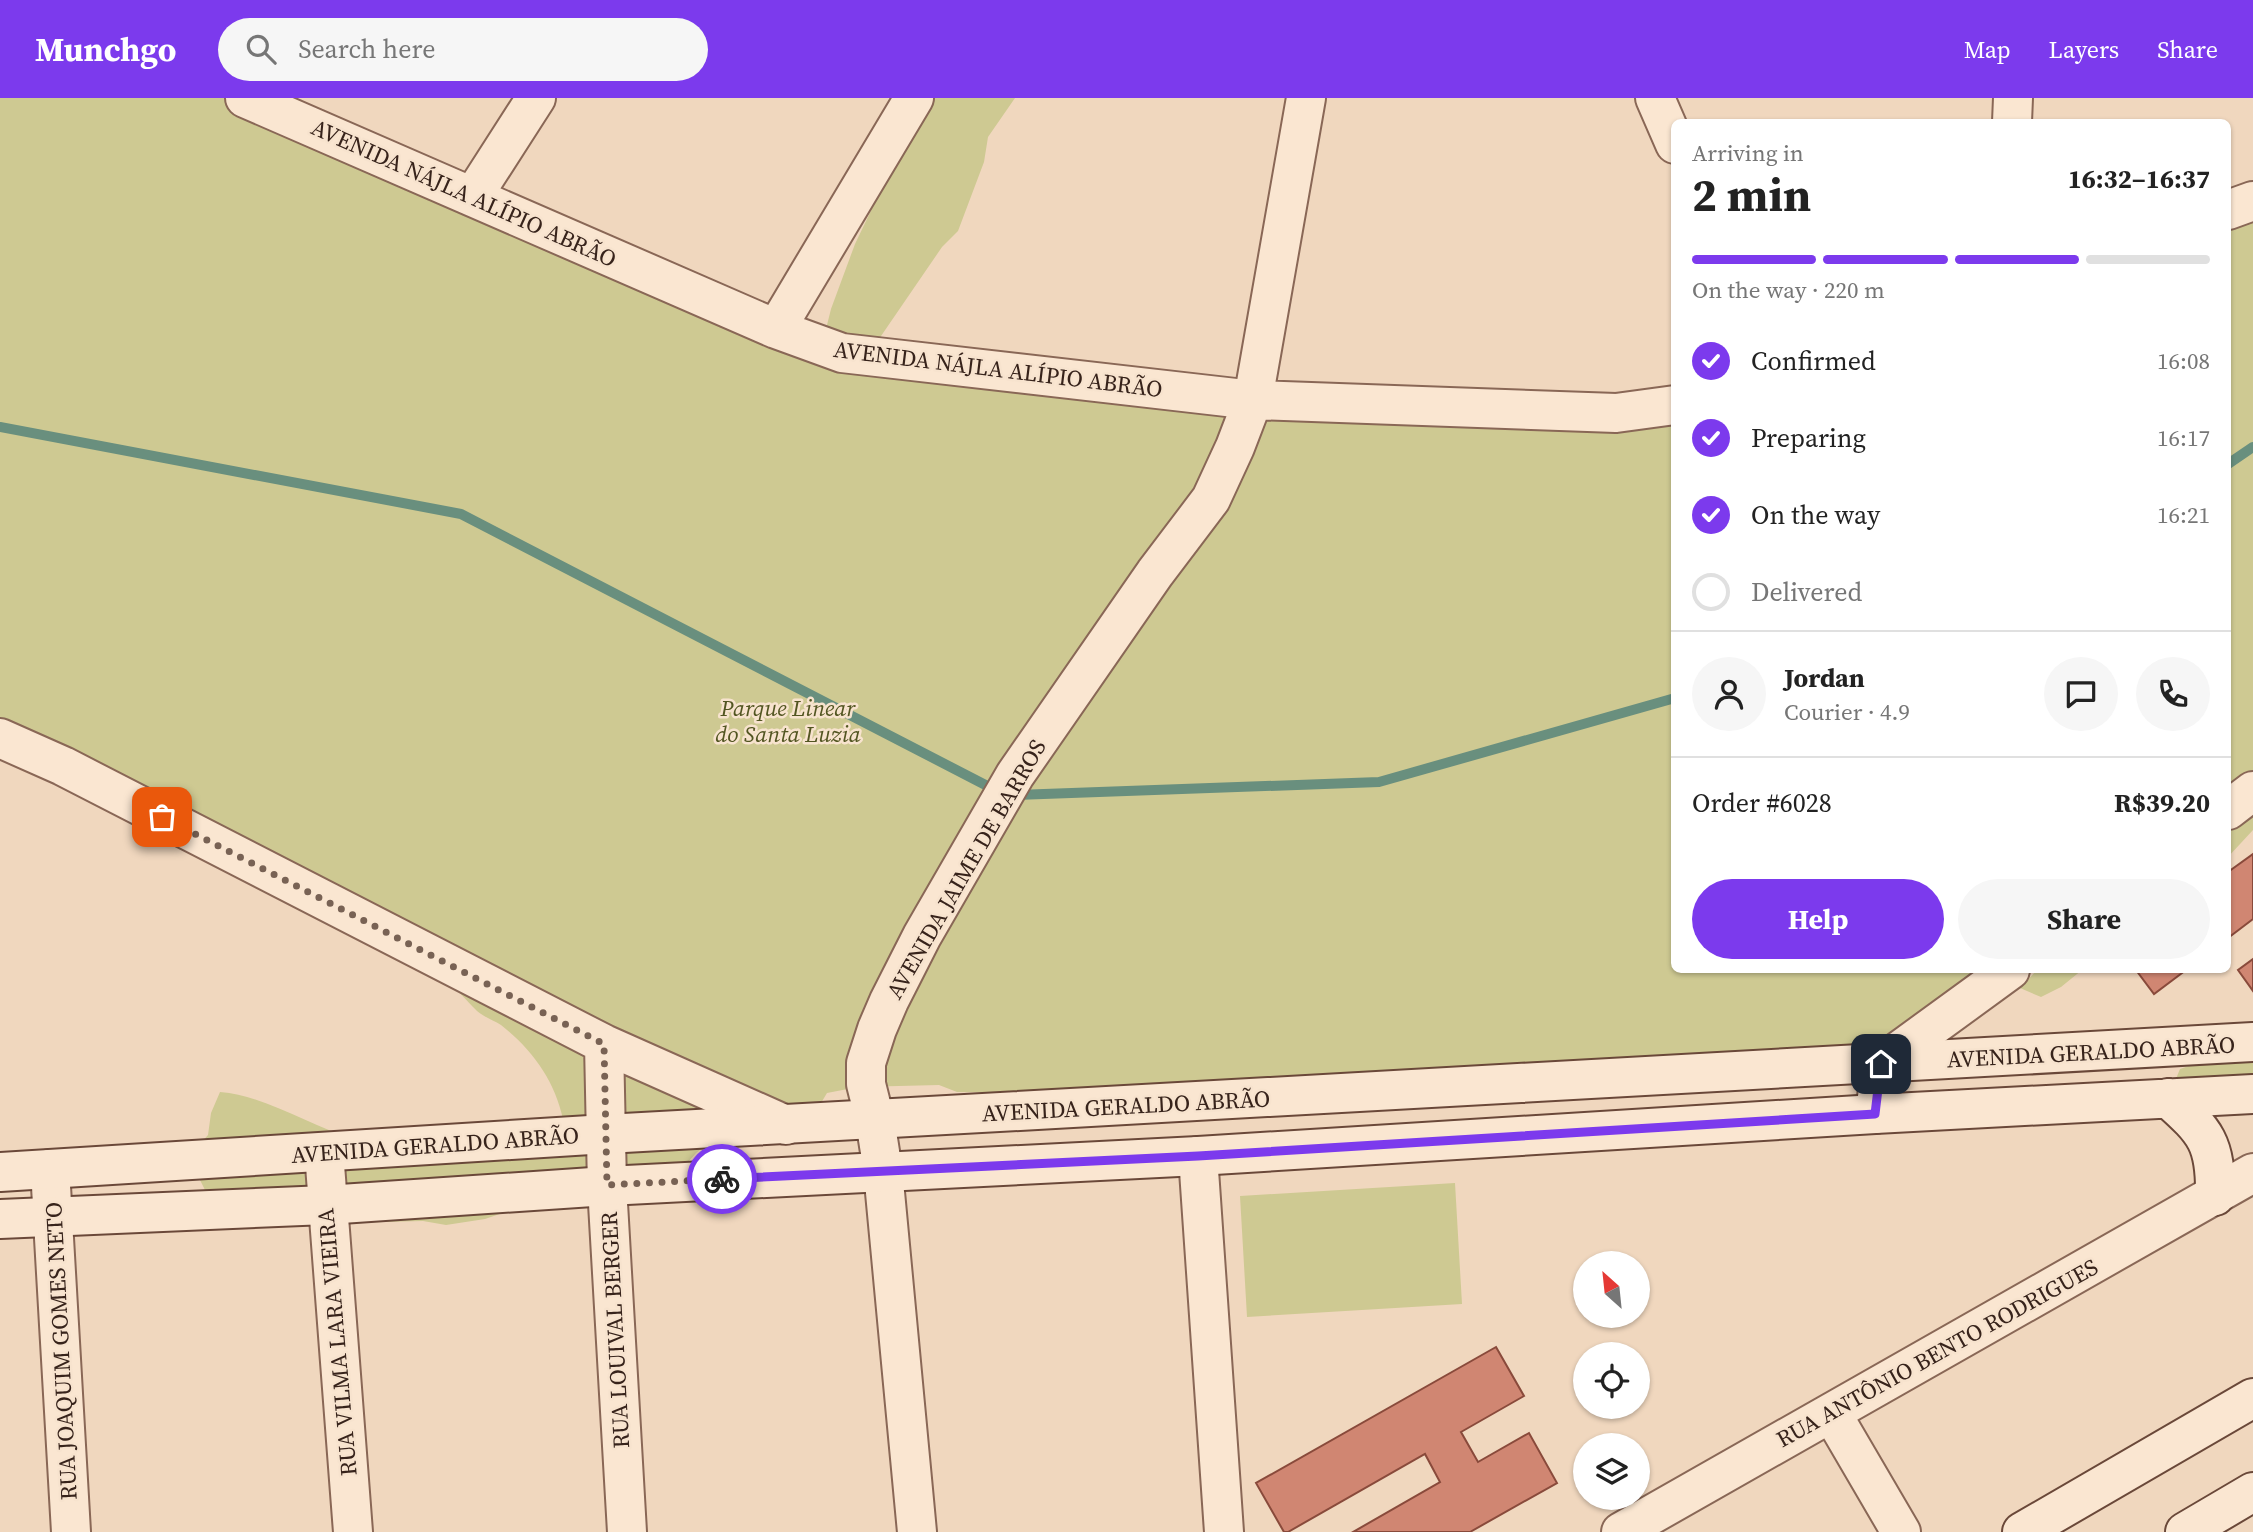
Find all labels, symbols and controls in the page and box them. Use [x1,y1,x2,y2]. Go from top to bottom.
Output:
search box [218,18,708,81]
text: Munchgo [35,27,176,72]
icon: search [242,30,280,68]
text: Search here [298,31,435,67]
text: Map [1964,33,2011,66]
text: Layers [2049,33,2119,66]
text: Share [2157,33,2218,66]
street label: AVENIDA NÁJLA ALÍPIO ABRÃO [306,111,622,275]
text: Arriving in [1692,137,1804,169]
text: 16:32–16:37 [2068,161,2210,197]
text: 2 min [1692,163,1811,226]
text: On the way · 220 m [1692,274,1885,306]
street label: AVENIDA NÁJLA ALÍPIO ABRÃO [832,333,1164,405]
icon: check [1692,342,1730,380]
text: Confirmed [1751,343,1876,379]
text: 16:08 [2157,345,2210,377]
icon: check [1692,419,1730,457]
text: Preparing [1751,420,1866,456]
text: 16:17 [2157,422,2210,454]
icon: check [1692,496,1730,534]
text: On the way [1751,497,1880,533]
text: 16:21 [2157,499,2210,531]
text: Delivered [1751,574,1862,610]
button: person [1692,657,1766,731]
button: chat [2044,657,2118,731]
button: phone [2136,657,2210,731]
text: Jordan [1784,660,1865,696]
park label: Parque Linear do Santa Luzia [715,692,861,750]
text: Courier · 4.9 [1784,696,1910,728]
street label: AVENIDA JAIME DE BARROS [878,733,1054,1005]
text: Order #6028 [1692,785,1832,821]
text: R$39.20 [2114,785,2210,821]
pin [132,787,192,847]
icon: bag [143,798,181,836]
button: Help [1692,879,1944,959]
button: Share [1958,879,2210,959]
street label: AVENIDA GERALDO ABRÃO [1946,1028,2236,1076]
pin [1851,1034,1911,1094]
icon: home [1862,1045,1900,1083]
street label: AVENIDA GERALDO ABRÃO [981,1082,1271,1130]
street label: AVENIDA GERALDO ABRÃO [290,1119,580,1171]
courier [687,1144,757,1214]
icon: bike [703,1160,741,1198]
street label: RUA JOAQUIM GOMES NETO [37,1201,85,1501]
street label: RUA VILMA LARA VIEIRA [309,1206,365,1477]
street label: RUA LOUIVAL BERGER [593,1211,637,1449]
north arrow [1573,1251,1650,1328]
map controls [1573,1251,1650,1510]
street label: RUA ANTÔNIO BENTO RODRIGUES [1770,1251,2104,1455]
button: locate [1573,1342,1650,1419]
button: layers [1573,1433,1650,1510]

